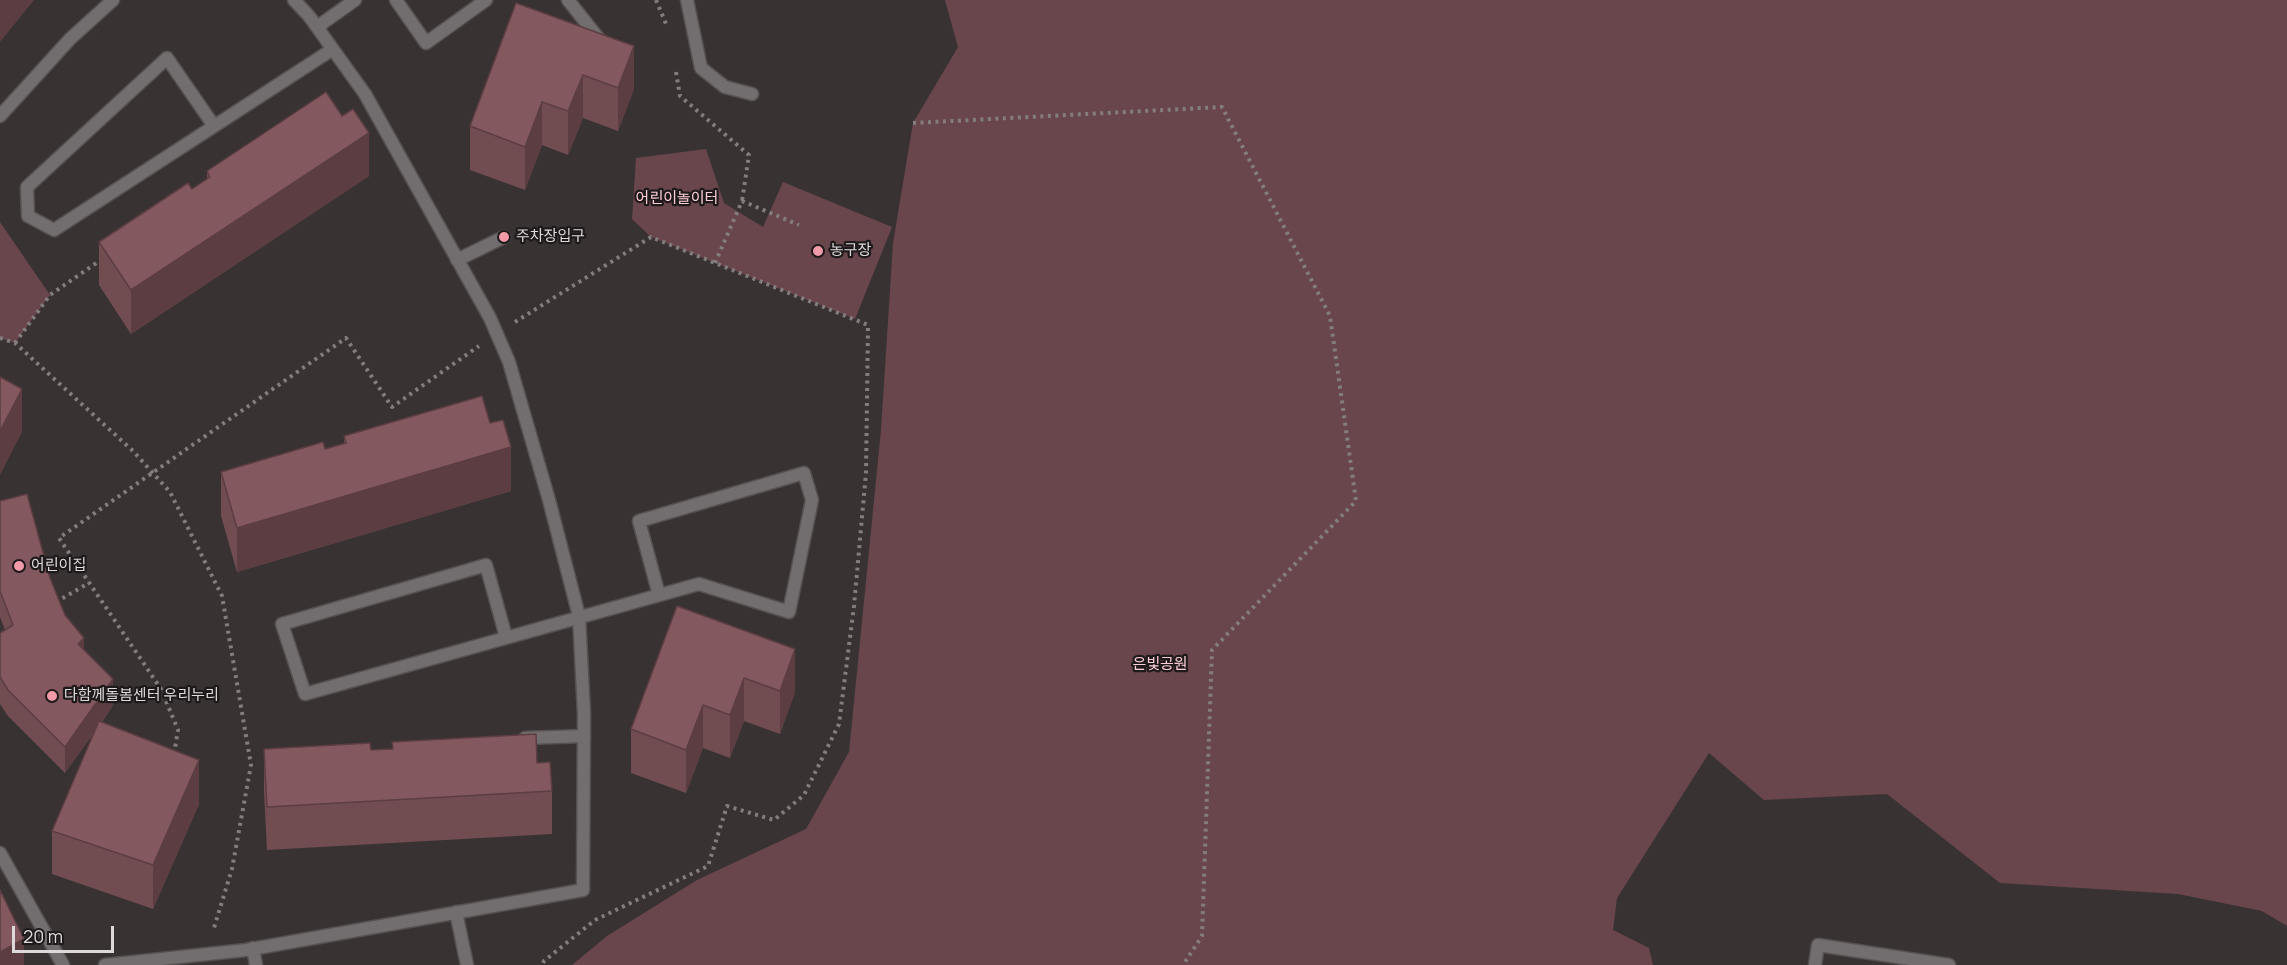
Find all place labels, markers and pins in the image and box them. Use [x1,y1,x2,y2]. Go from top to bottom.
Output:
place label: 주차장입구 [516,228,585,246]
marker: 주차장입구 [497,230,511,244]
place label: 농구장 [830,242,871,260]
marker: 농구장 [811,244,825,258]
place label: 어린이집 [31,557,86,575]
marker: 어린이집 [12,559,26,573]
place label: 다함께돌봄센터 우리누리 [64,687,219,705]
marker: 다함께돌봄센터 우리누리 [45,689,59,703]

